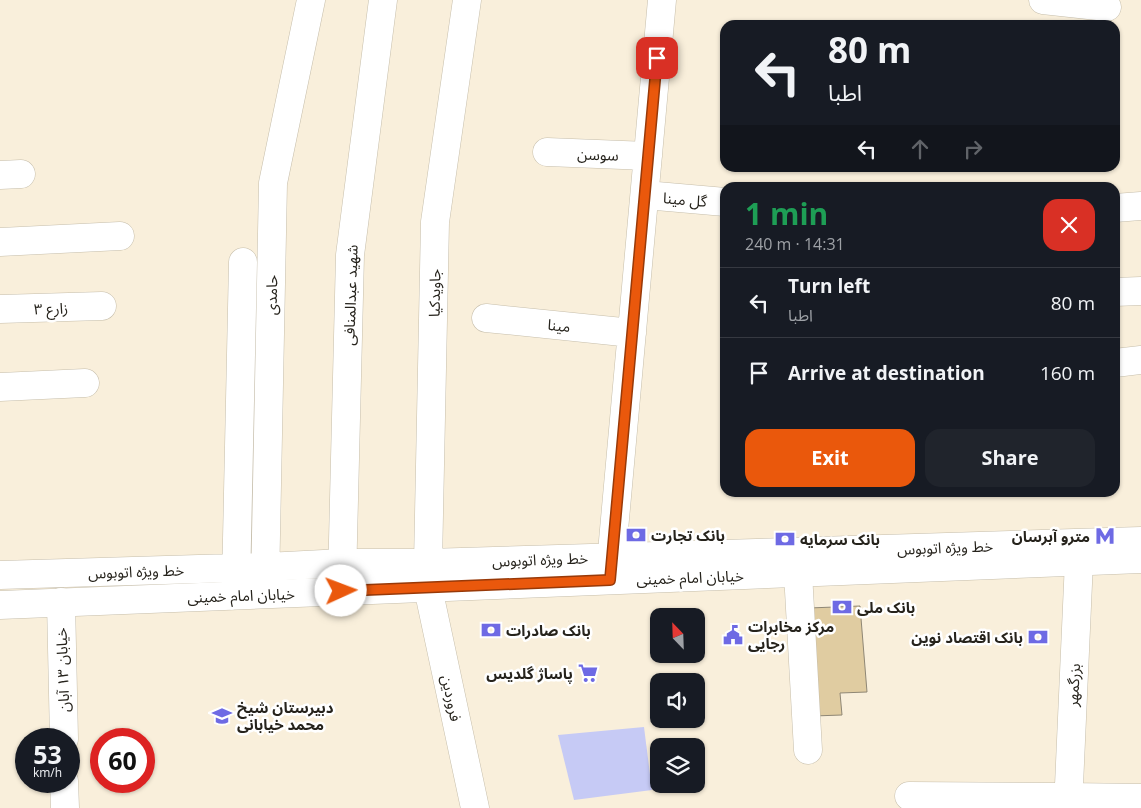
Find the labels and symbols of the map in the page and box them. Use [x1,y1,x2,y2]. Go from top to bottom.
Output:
pin [636,37,678,79]
street label: سوسن [577,143,619,165]
street label: گل مینا [662,187,709,211]
street label: شهید عبدالمنافی [338,244,362,346]
street label: جاویدکیا [424,268,444,317]
street label: حامدی [261,274,281,315]
street label: زارع ۳ [34,297,69,322]
street label: مینا [547,314,571,336]
bank icon: بانک تجارت [625,524,647,546]
place label: بانک تجارت [651,525,725,545]
metro station icon: مترو آبرسان [1094,525,1116,547]
place label: مترو آبرسان [1012,526,1090,546]
bank icon: بانک سرمایه [774,528,796,550]
place label: بانک سرمایه [800,529,880,549]
street label: خط ویژه اتوبوس [897,535,994,559]
street label: خط ویژه اتوبوس [492,547,589,571]
street label: خط ویژه اتوبوس [88,559,185,583]
position arrow [314,564,366,616]
street label: خیابان امام خمینی [636,565,744,591]
street label: خیابان امام خمینی [187,583,295,609]
bank icon: بانک ملی [831,596,853,618]
place label: بانک ملی [857,597,915,617]
north arrow [650,608,705,662]
place label: مرکز مخابرات رجایی [748,616,834,653]
bank icon: بانک صادرات [480,619,502,641]
place label: بانک صادرات [506,620,591,640]
public building icon: مرکز مخابرات رجایی [722,624,744,646]
bank icon: بانک اقتصاد نوین [1027,626,1049,648]
street label: خیابان ١٣ آبان [51,627,73,713]
place label: بانک اقتصاد نوین [911,627,1023,647]
supermarket icon: پاساژ گلدیس [577,662,599,684]
place label: پاساژ گلدیس [486,663,573,684]
street label: بزرگمهر [1062,663,1084,708]
street label: فروردین [437,673,467,723]
place label: دبیرستان شیخ محمد خیابانی [237,697,334,734]
school or university icon: دبیرستان شیخ محمد خیابانی [211,705,233,727]
speed limit sign: 60 [90,728,155,793]

